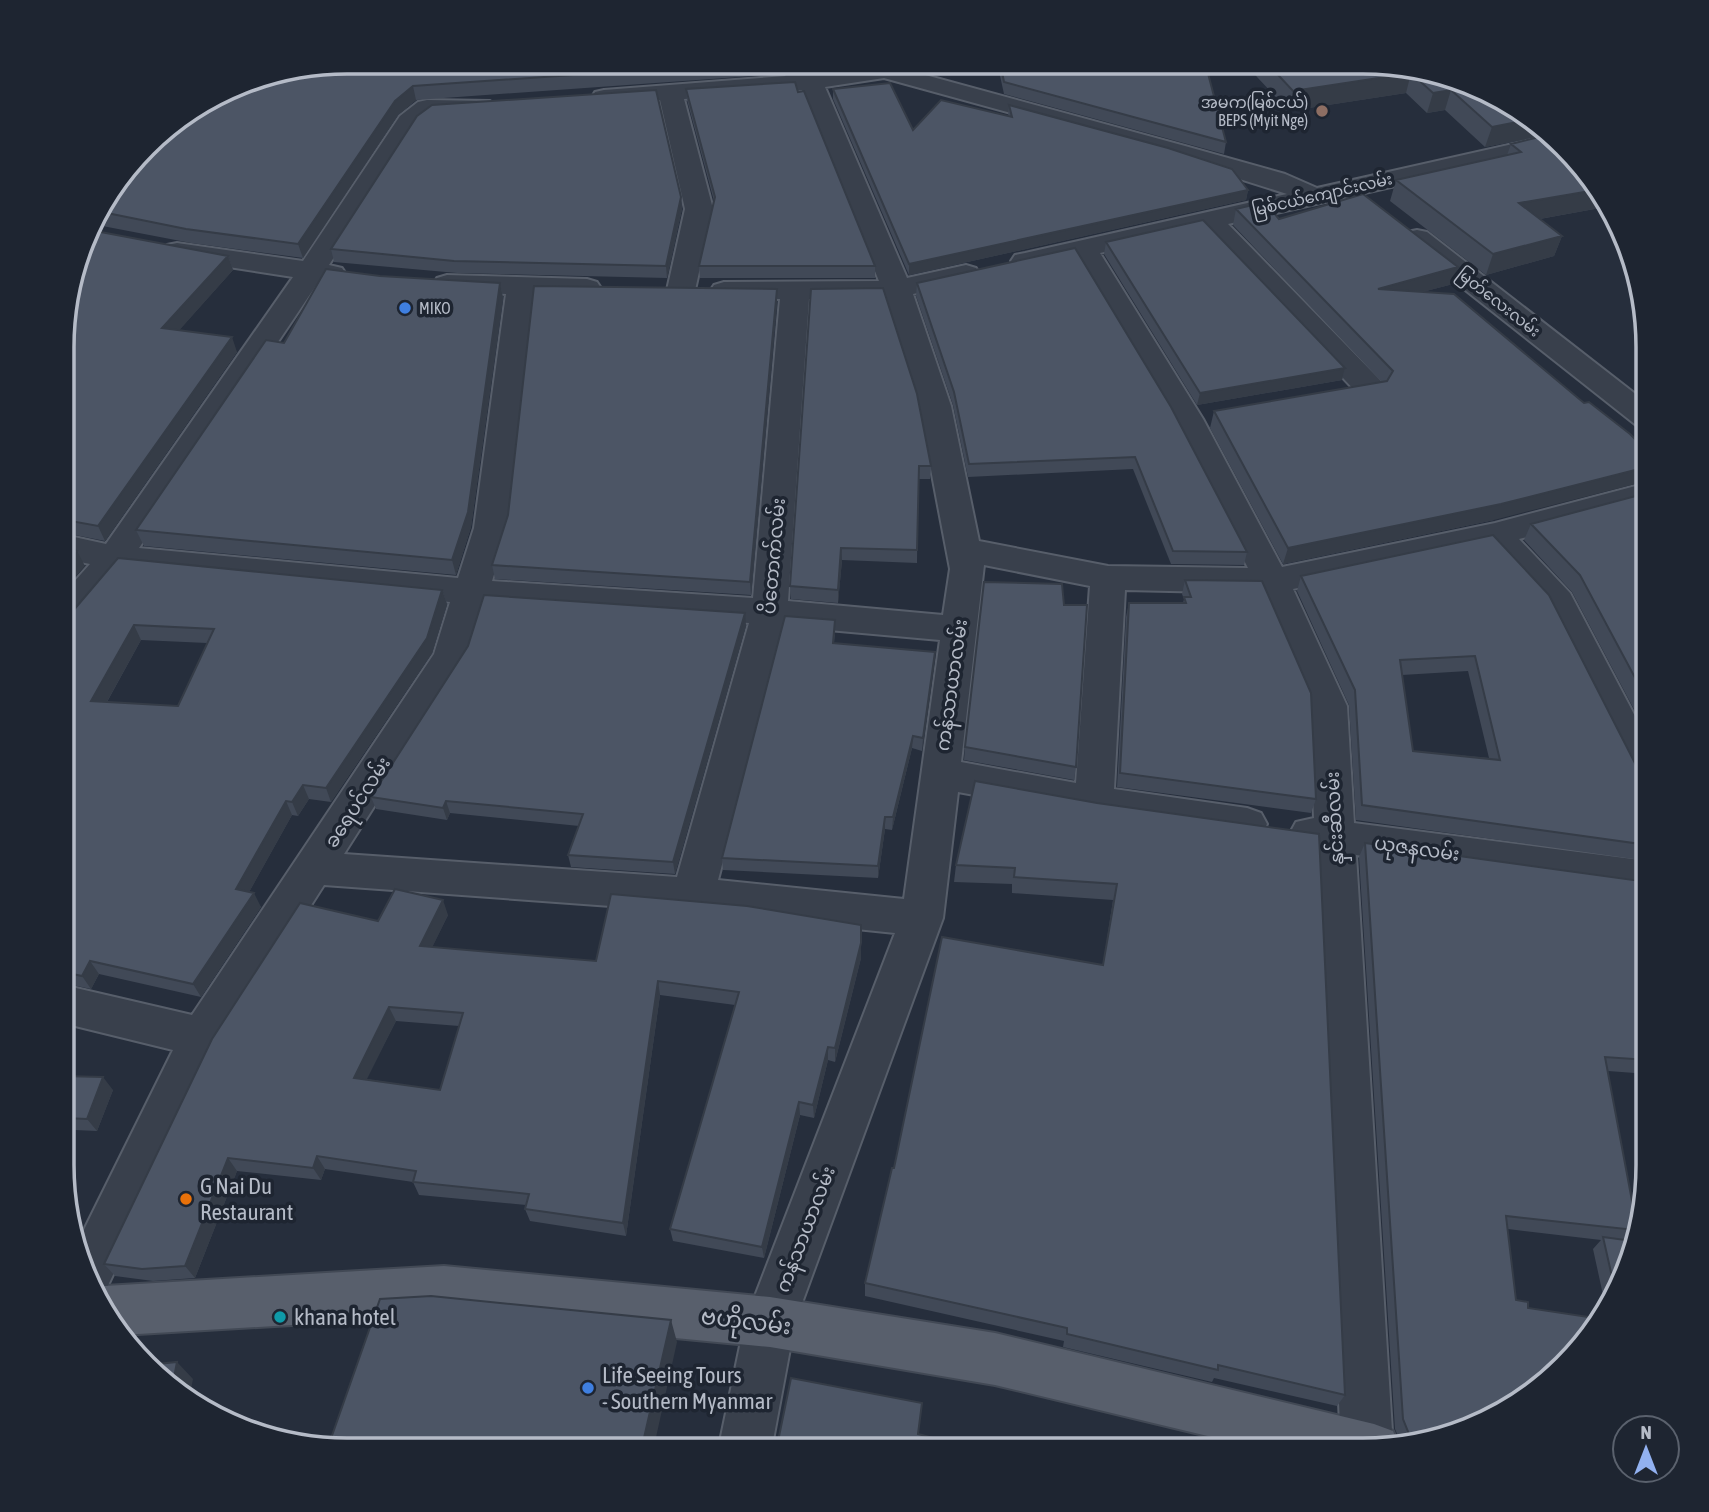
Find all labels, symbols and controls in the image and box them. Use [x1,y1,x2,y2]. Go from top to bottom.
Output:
place label: အမက(မြစ်ငယ်) BEPS (Myit Nge) [1201,91,1308,130]
marker: အမက(မြစ်ငယ်) BEPS (Myit Nge) [1314,103,1330,119]
street label: မြစ်ငယ်ကျောင်းလမ်း [1250,167,1395,224]
street label: မြတ်လေးလမ်း [1451,262,1545,344]
place label: MIKO [419,299,451,317]
marker: MIKO [397,300,413,316]
street label: ပိတောက်လမ်း [754,497,789,615]
street label: ကန်သာယာလမ်း [928,617,976,753]
street label: ခရေပင်လမ်း [317,751,399,854]
street label: နှင်းဆီလမ်း [1318,771,1353,865]
street label: ယုဇနလမ်း [1372,828,1462,871]
street label: ကန်သာယာလမ်း [768,1162,844,1297]
place label: G Nai Du Restaurant [200,1173,293,1225]
marker: G Nai Du Restaurant [178,1191,194,1207]
street label: ဗဟိုလမ်း [699,1300,793,1345]
place label: khana hotel [294,1304,396,1330]
marker: khana hotel [272,1309,288,1325]
place label: Life Seeing Tours - Southern Myanmar [602,1362,774,1414]
marker: Life Seeing Tours - Southern Myanmar [580,1380,596,1396]
north arrow [1611,1414,1681,1484]
text: N [1640,1421,1652,1443]

